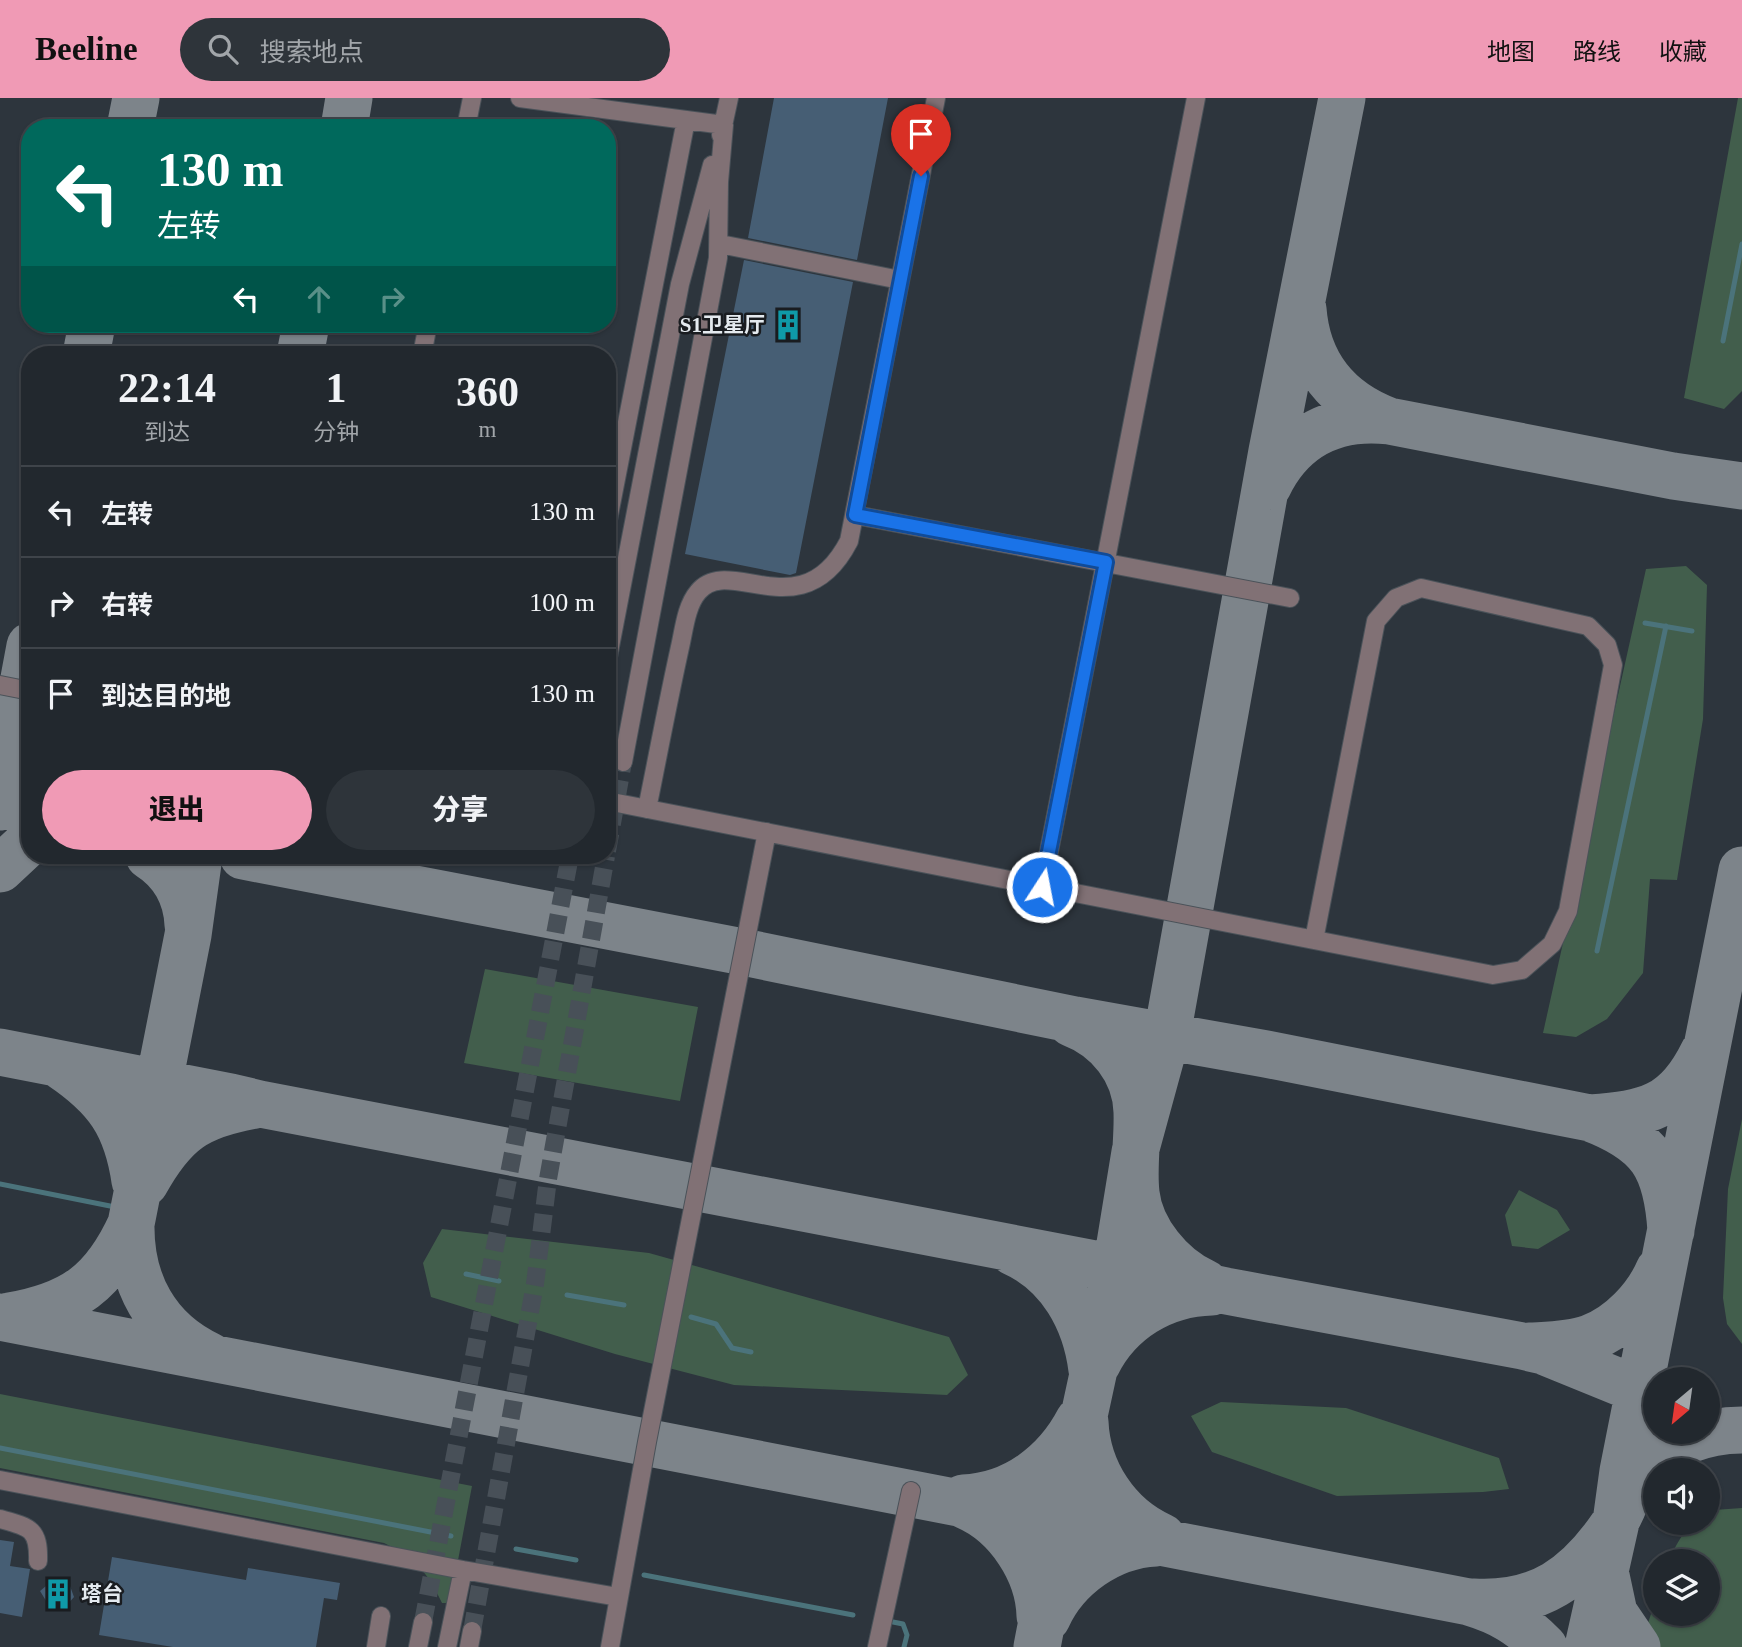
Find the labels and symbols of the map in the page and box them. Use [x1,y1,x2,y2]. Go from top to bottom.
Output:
pin [891,104,951,176]
building icon: S1卫星厅 [771,308,805,342]
place label: S1卫星厅 [680,313,765,337]
position arrow [1005,850,1079,924]
north arrow [1643,1367,1720,1444]
building icon: 塔台 [41,1577,75,1611]
place label: 塔台 [81,1582,123,1606]

